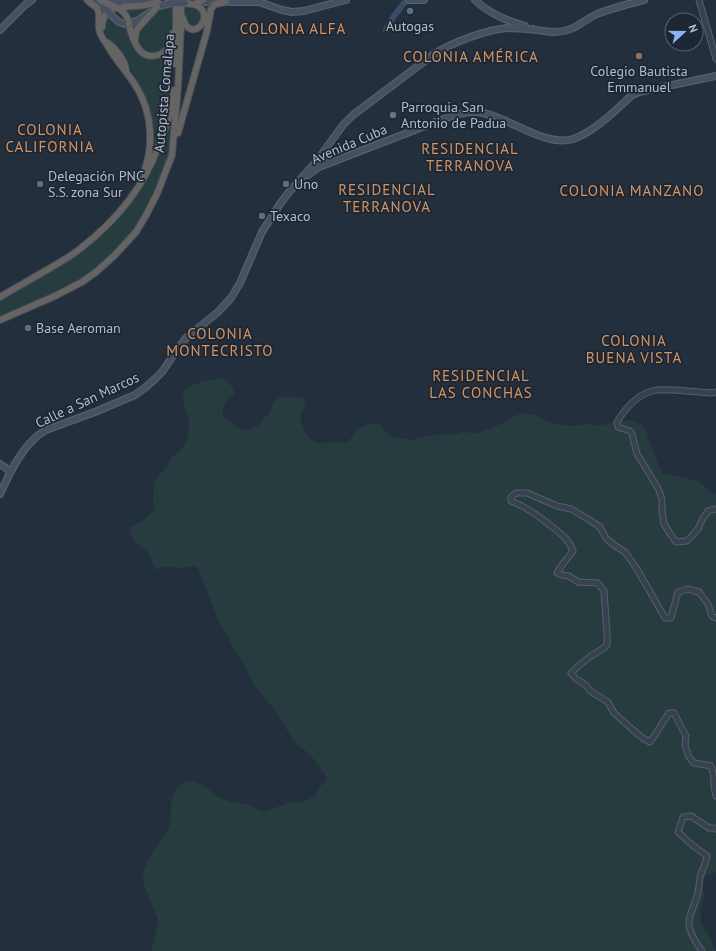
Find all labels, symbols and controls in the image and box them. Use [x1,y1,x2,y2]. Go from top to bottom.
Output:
marker: Autogas [405,6,415,16]
north arrow [664,12,704,52]
place label: Autogas [386,17,434,35]
district label: COLONIA ALFA [240,19,346,38]
text: N [686,23,701,34]
street label: Autopista Comalapa [150,33,178,153]
district label: COLONIA AMÉRICA [403,47,539,66]
marker: Colegio Bautista Emmanuel [634,51,644,61]
place label: Colegio Bautista Emmanuel [590,62,688,96]
place label: Parroquia San Antonio de Padua [401,98,506,132]
marker: Parroquia San Antonio de Padua [388,110,398,120]
district label: COLONIA CALIFORNIA [5,120,95,156]
street label: Avenida Cuba [308,120,390,168]
district label: RESIDENCIAL TERRANOVA [421,139,519,175]
place label: Delegación PNC S.S. zona Sur [48,167,144,201]
place label: Uno [294,175,318,193]
marker: Delegación PNC S.S. zona Sur [35,179,45,189]
marker: Uno [281,179,291,189]
district label: RESIDENCIAL TERRANOVA [338,180,436,216]
district label: COLONIA MANZANO [560,181,704,200]
place label: Texaco [270,207,310,225]
marker: Texaco [257,211,267,221]
place label: Base Aeroman [36,319,121,337]
marker: Base Aeroman [23,323,33,333]
district label: COLONIA MONTECRISTO [166,324,274,360]
district label: COLONIA BUENA VISTA [586,331,682,367]
district label: RESIDENCIAL LAS CONCHAS [429,366,533,402]
street label: Calle a San Marcos [32,368,142,432]

